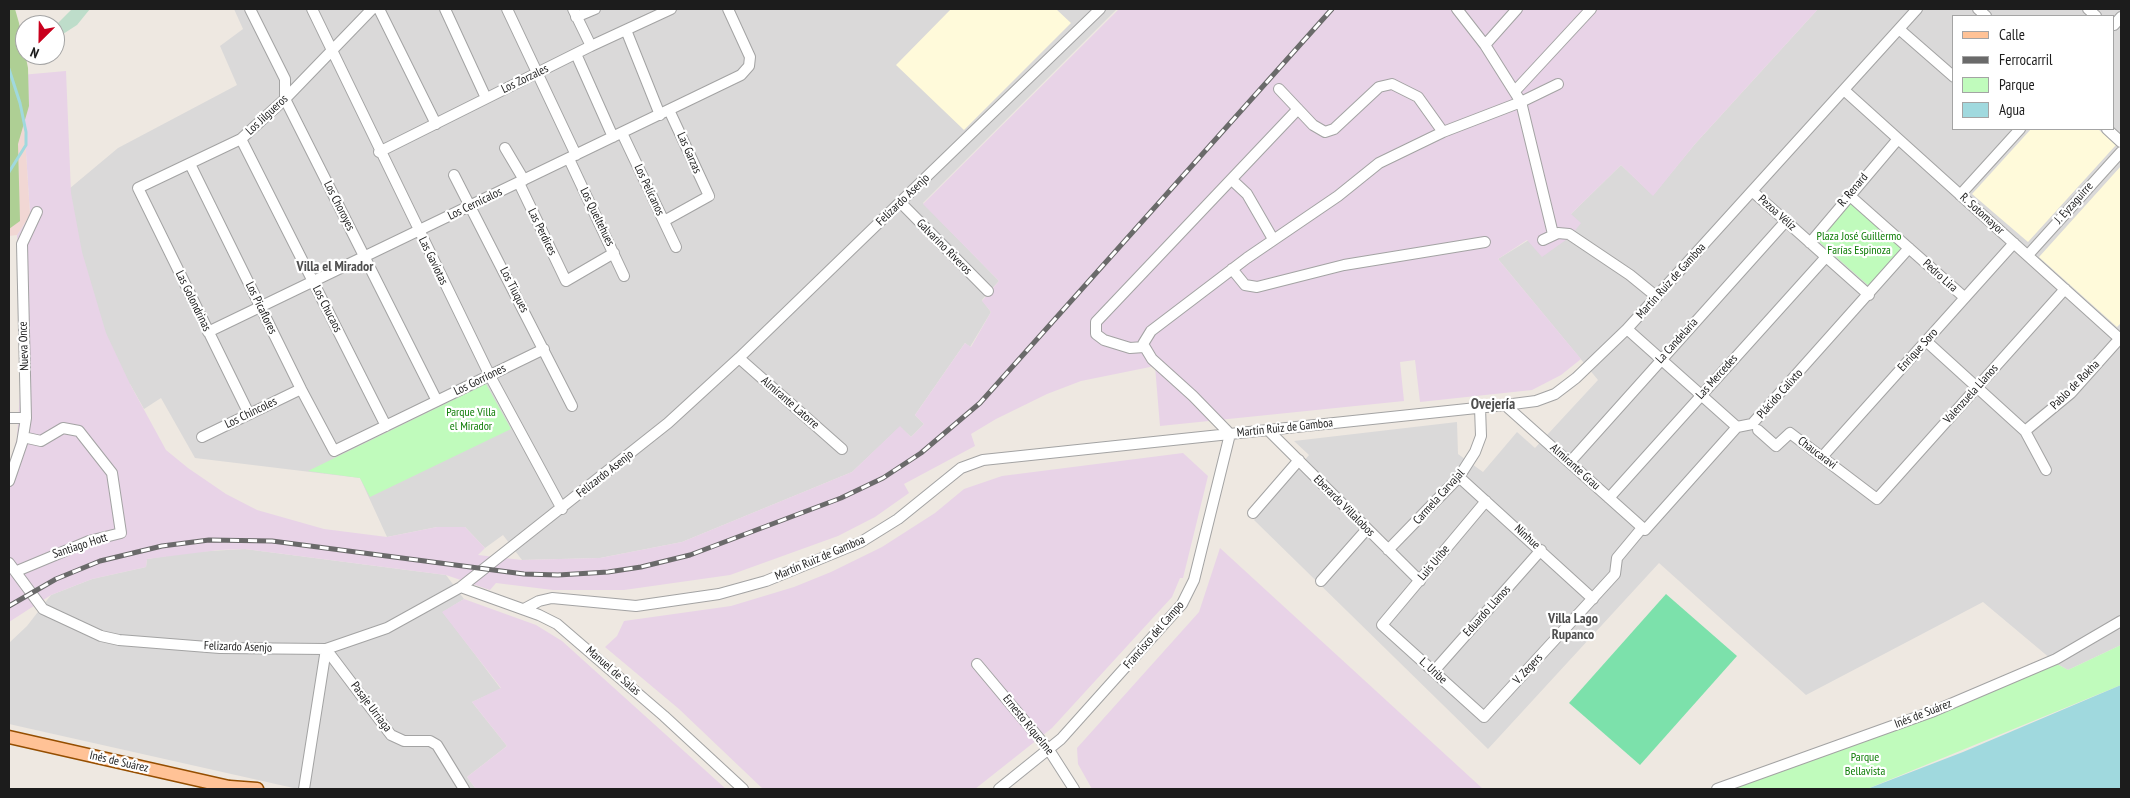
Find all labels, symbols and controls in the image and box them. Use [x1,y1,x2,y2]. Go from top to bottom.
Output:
north arrow [15,15,65,65]
legend [1952,15,2115,130]
text: Calle [1999,25,2025,44]
text: N [28,43,42,63]
text: Ferrocarril [1999,50,2052,69]
street label: Los Zorzales [499,61,551,97]
text: Parque [1999,75,2035,94]
street label: Los Jilgueros [243,92,291,138]
text: Agua [1999,100,2025,119]
street label: Las Garzas [674,130,704,176]
street label: Los Pelícanos [631,162,667,218]
street label: R. Renard [1835,170,1871,210]
street label: Felizardo Asenjo [873,171,933,229]
street label: Los Choroyes [320,179,358,233]
street label: J. Eyzaguirre [2052,179,2096,227]
street label: Los Cernícalos [446,185,504,223]
street label: Los Queltehues [577,185,617,249]
street label: R. Sotomayor [1957,190,2007,238]
street label: Pezoa Véliz [1755,192,1799,234]
street label: Las Perdices [524,206,560,258]
street label: Galvarino Riveros [913,216,975,278]
park label: Plaza José Guillermo Farías Espinoza [1817,230,1901,258]
street label: Las Gaviotas [415,235,451,287]
street label: Martín Ruiz de Gamboa [1633,240,1709,322]
street label: Pedro Lira [1920,257,1960,295]
district label: Villa el Mirador [297,259,373,275]
street label: Los Tiuques [497,265,531,315]
street label: Las Golondrinas [172,268,214,334]
street label: Los Picaflores [242,279,280,337]
street label: Los Chucaos [309,283,345,335]
street label: La Candelaria [1653,315,1701,367]
street label: Nueva Once [16,321,32,371]
street label: Enrique Soro [1895,325,1941,375]
street label: Las Mercedes [1693,352,1741,402]
street label: Pablo de Rokha [2047,357,2103,413]
street label: Los Gorriones [452,361,508,399]
street label: Valenzuela Llanos [1941,361,2001,427]
street label: Plácido Calixto [1754,366,1806,422]
street label: Almirante Latorre [758,374,822,432]
street label: Los Chincoles [223,394,279,432]
district label: Ovejería [1471,396,1515,414]
park label: Parque Villa el Mirador [446,406,496,434]
street label: Martín Ruiz de Gamboa [1236,416,1334,440]
street label: Chaucaravi [1795,434,1839,472]
street label: Almirante Grau [1547,441,1603,493]
street label: Felizardo Asenjo [574,447,636,501]
street label: Carmela Carvajal [1410,466,1468,528]
street label: Eberardo Villalobos [1310,472,1378,540]
street label: Ninhue [1511,522,1543,552]
street label: Santiago Hott [51,530,109,562]
street label: Martín Ruiz de Gamboa [773,533,867,583]
street label: Luis Uribe [1415,542,1453,584]
street label: Eduardo Llanos [1460,583,1514,639]
street label: Francisco del Campo [1121,598,1187,672]
district label: Villa Lago Rupanco [1548,611,1598,644]
street label: Felizardo Asenjo [204,639,272,655]
street label: Manuel de Salas [583,643,643,699]
street label: V. Zegers [1510,651,1546,687]
street label: L. Uribe [1416,655,1450,687]
street label: Pasaje Urriaga [347,679,395,735]
street label: Ernesto Riquelme [999,692,1057,758]
street label: Inés de Suárez [1892,697,1954,731]
street label: Inés de Suárez [88,748,150,776]
park label: Parque Bellavista [1845,751,1885,779]

